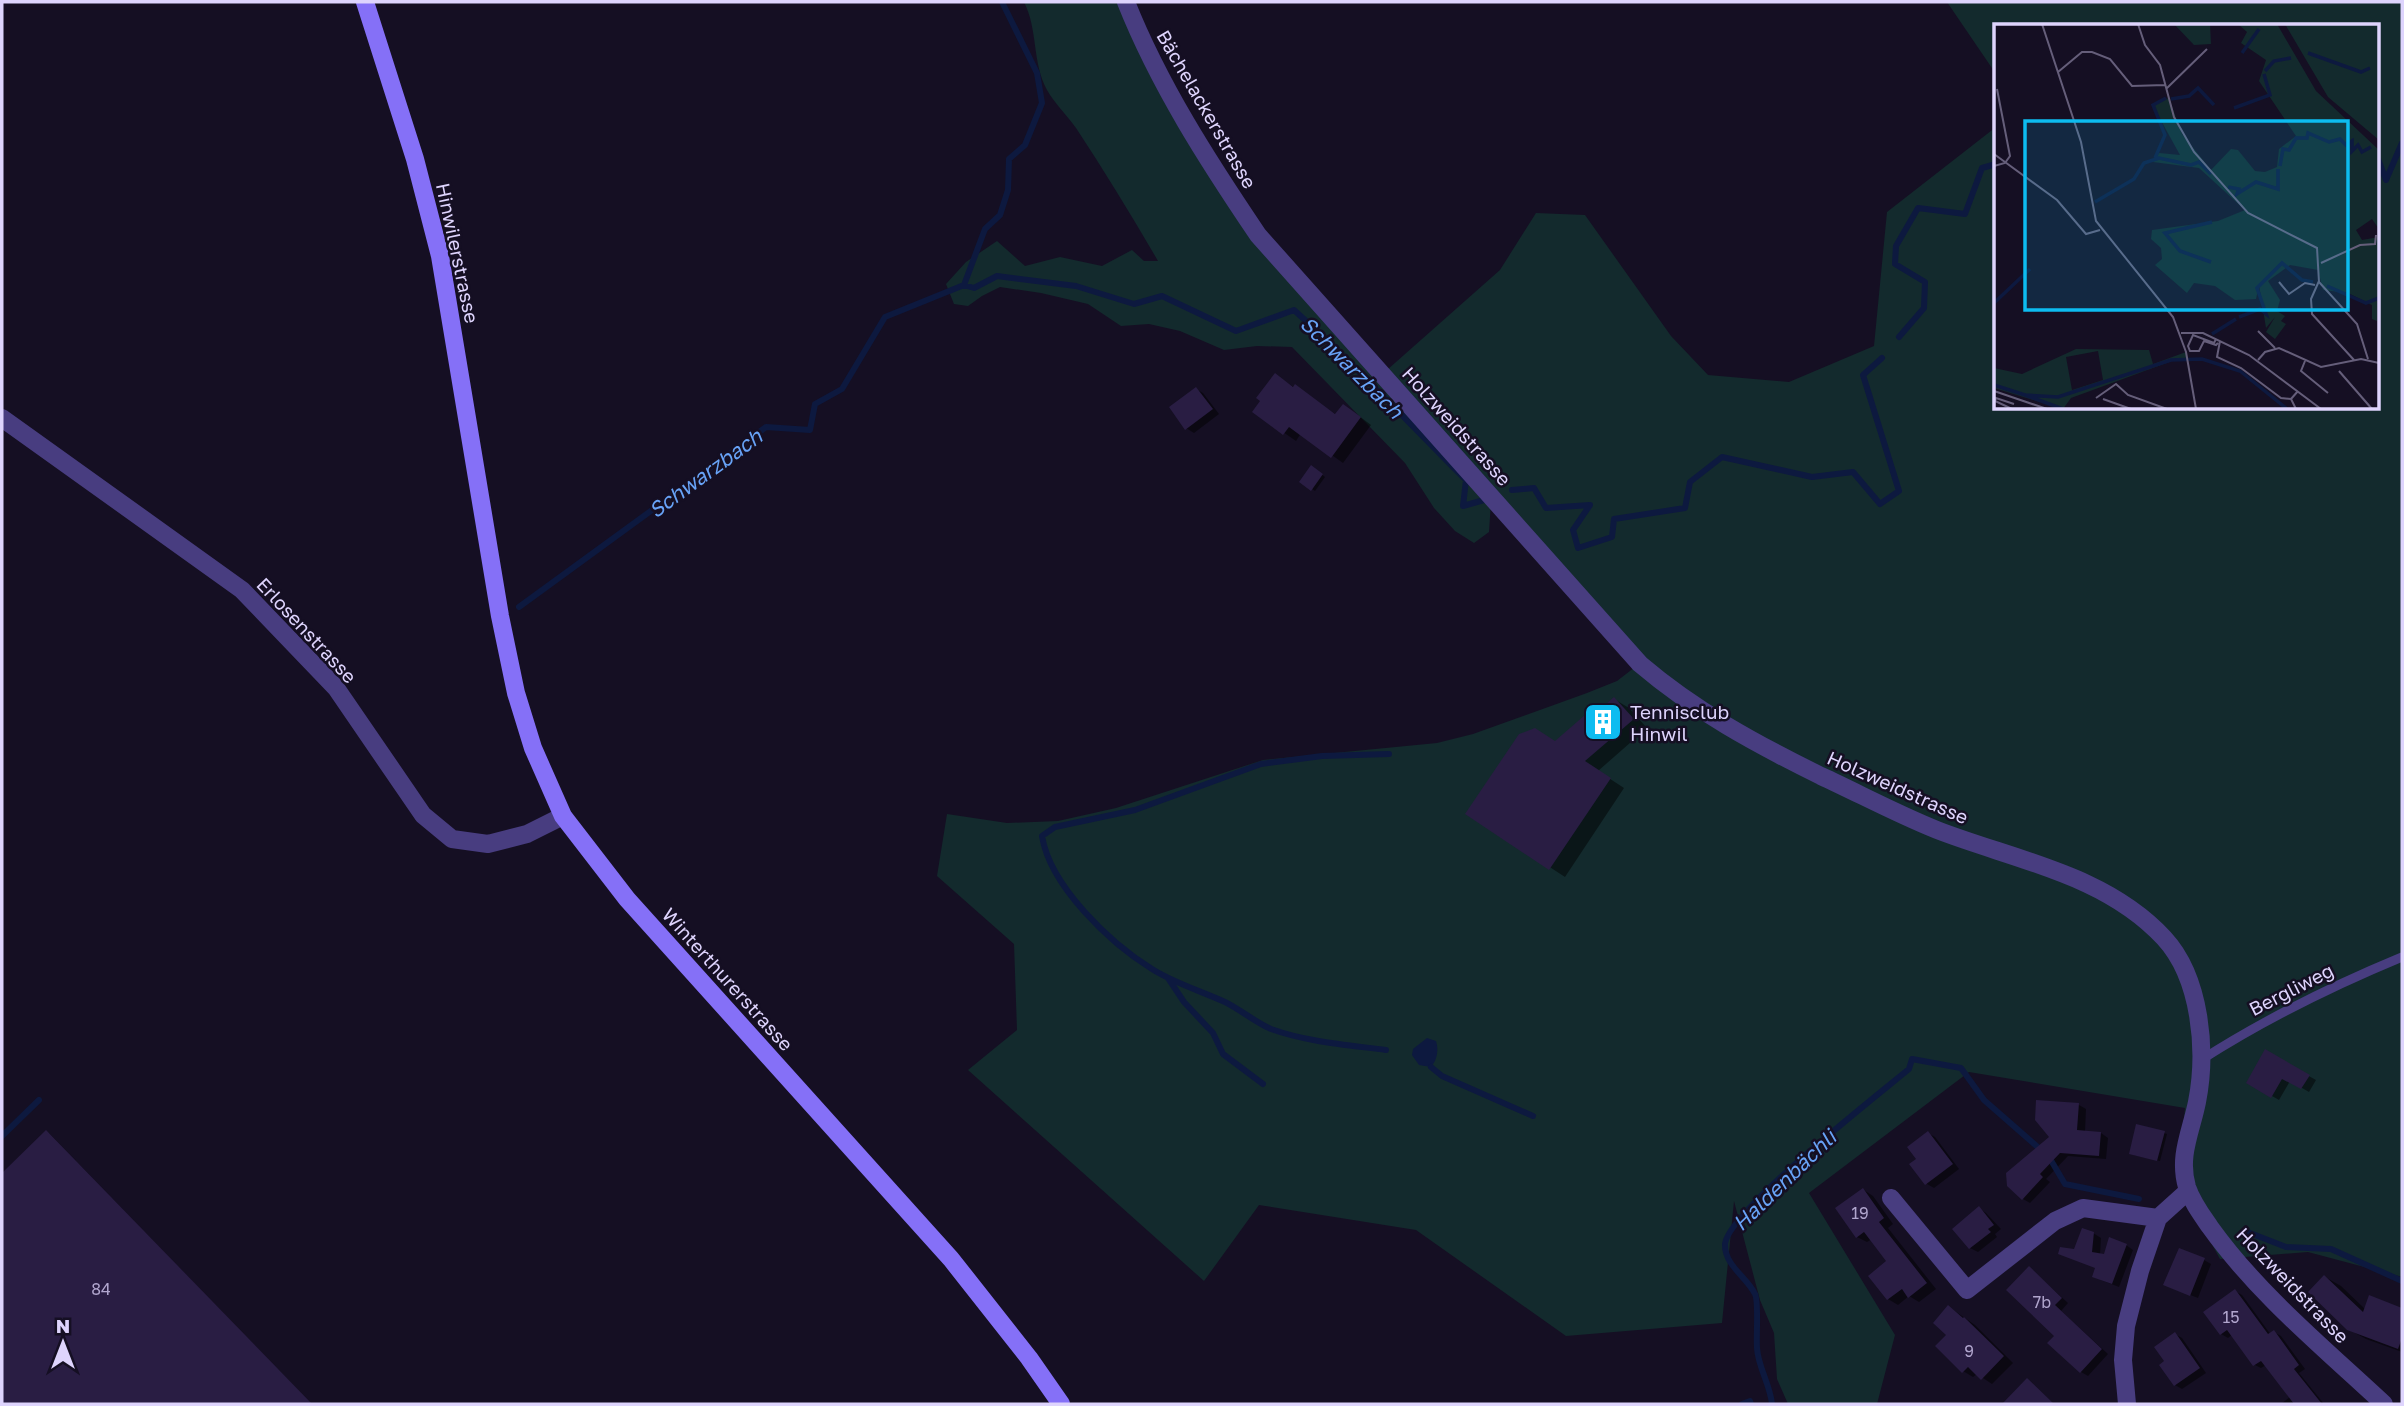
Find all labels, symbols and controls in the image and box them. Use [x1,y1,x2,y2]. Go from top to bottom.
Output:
inset map [1994,24,2380,410]
street label: Bächelackerstrasse [1152,26,1262,192]
street label: Hinwilerstrasse [432,181,484,325]
water label: Schwarzbach [1295,310,1409,424]
street label: Holzweidstrasse [1398,362,1516,490]
water label: Schwarzbach [643,422,768,523]
street label: Erlosenstrasse [252,572,362,688]
place label: Tennisclub Hinwil [1630,700,1729,745]
building icon: Tennisclub Hinwil [1582,701,1624,743]
street label: Holzweidstrasse [1824,746,1972,828]
street label: Winterthurerstrasse [658,903,798,1055]
street label: Bergliweg [2245,958,2337,1020]
water label: Haldenbächli [1727,1123,1843,1236]
house number: 19 [1851,1203,1869,1223]
street label: Holzweidstrasse [2232,1222,2354,1348]
house number: 84 [91,1279,111,1299]
house number: 7b [2033,1292,2051,1312]
house number: 15 [2222,1307,2240,1327]
north arrow [28,1308,98,1378]
text: N [56,1314,70,1337]
house number: 9 [1964,1341,1974,1361]

